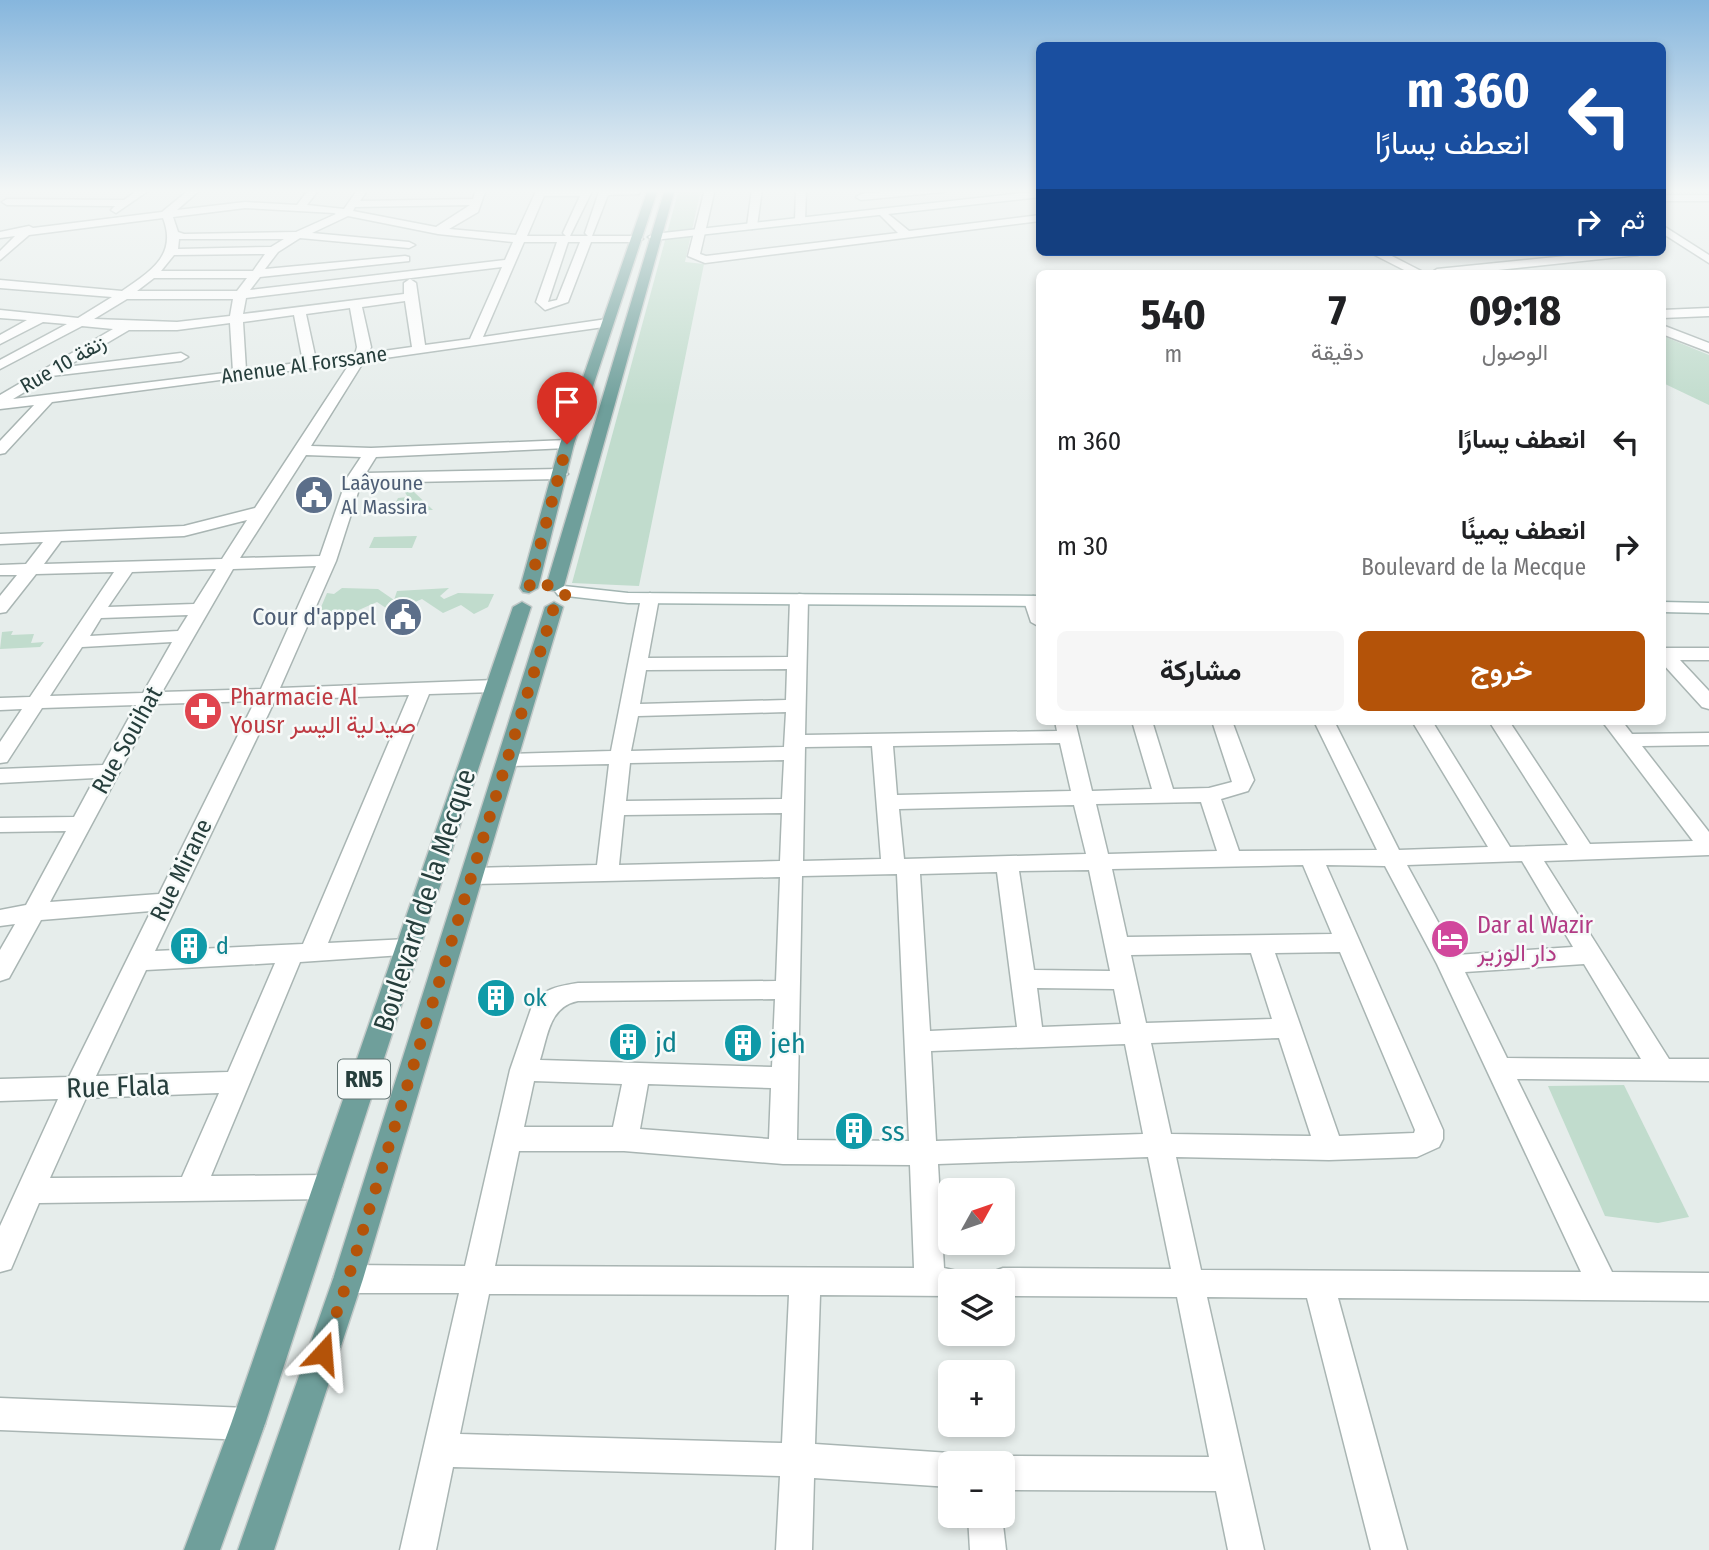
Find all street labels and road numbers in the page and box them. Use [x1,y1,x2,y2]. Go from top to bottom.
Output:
street label: Rue 10 زنقة [15,329,111,399]
street label: Anenue Al Forssane [219,340,389,390]
street label: Rue Souihat [86,681,168,799]
street label: Boulevard de la Mecque [366,765,482,1035]
street label: Rue Mirane [144,814,218,926]
road number: RN5 [338,1060,390,1098]
street label: Rue Flala [65,1068,171,1105]

